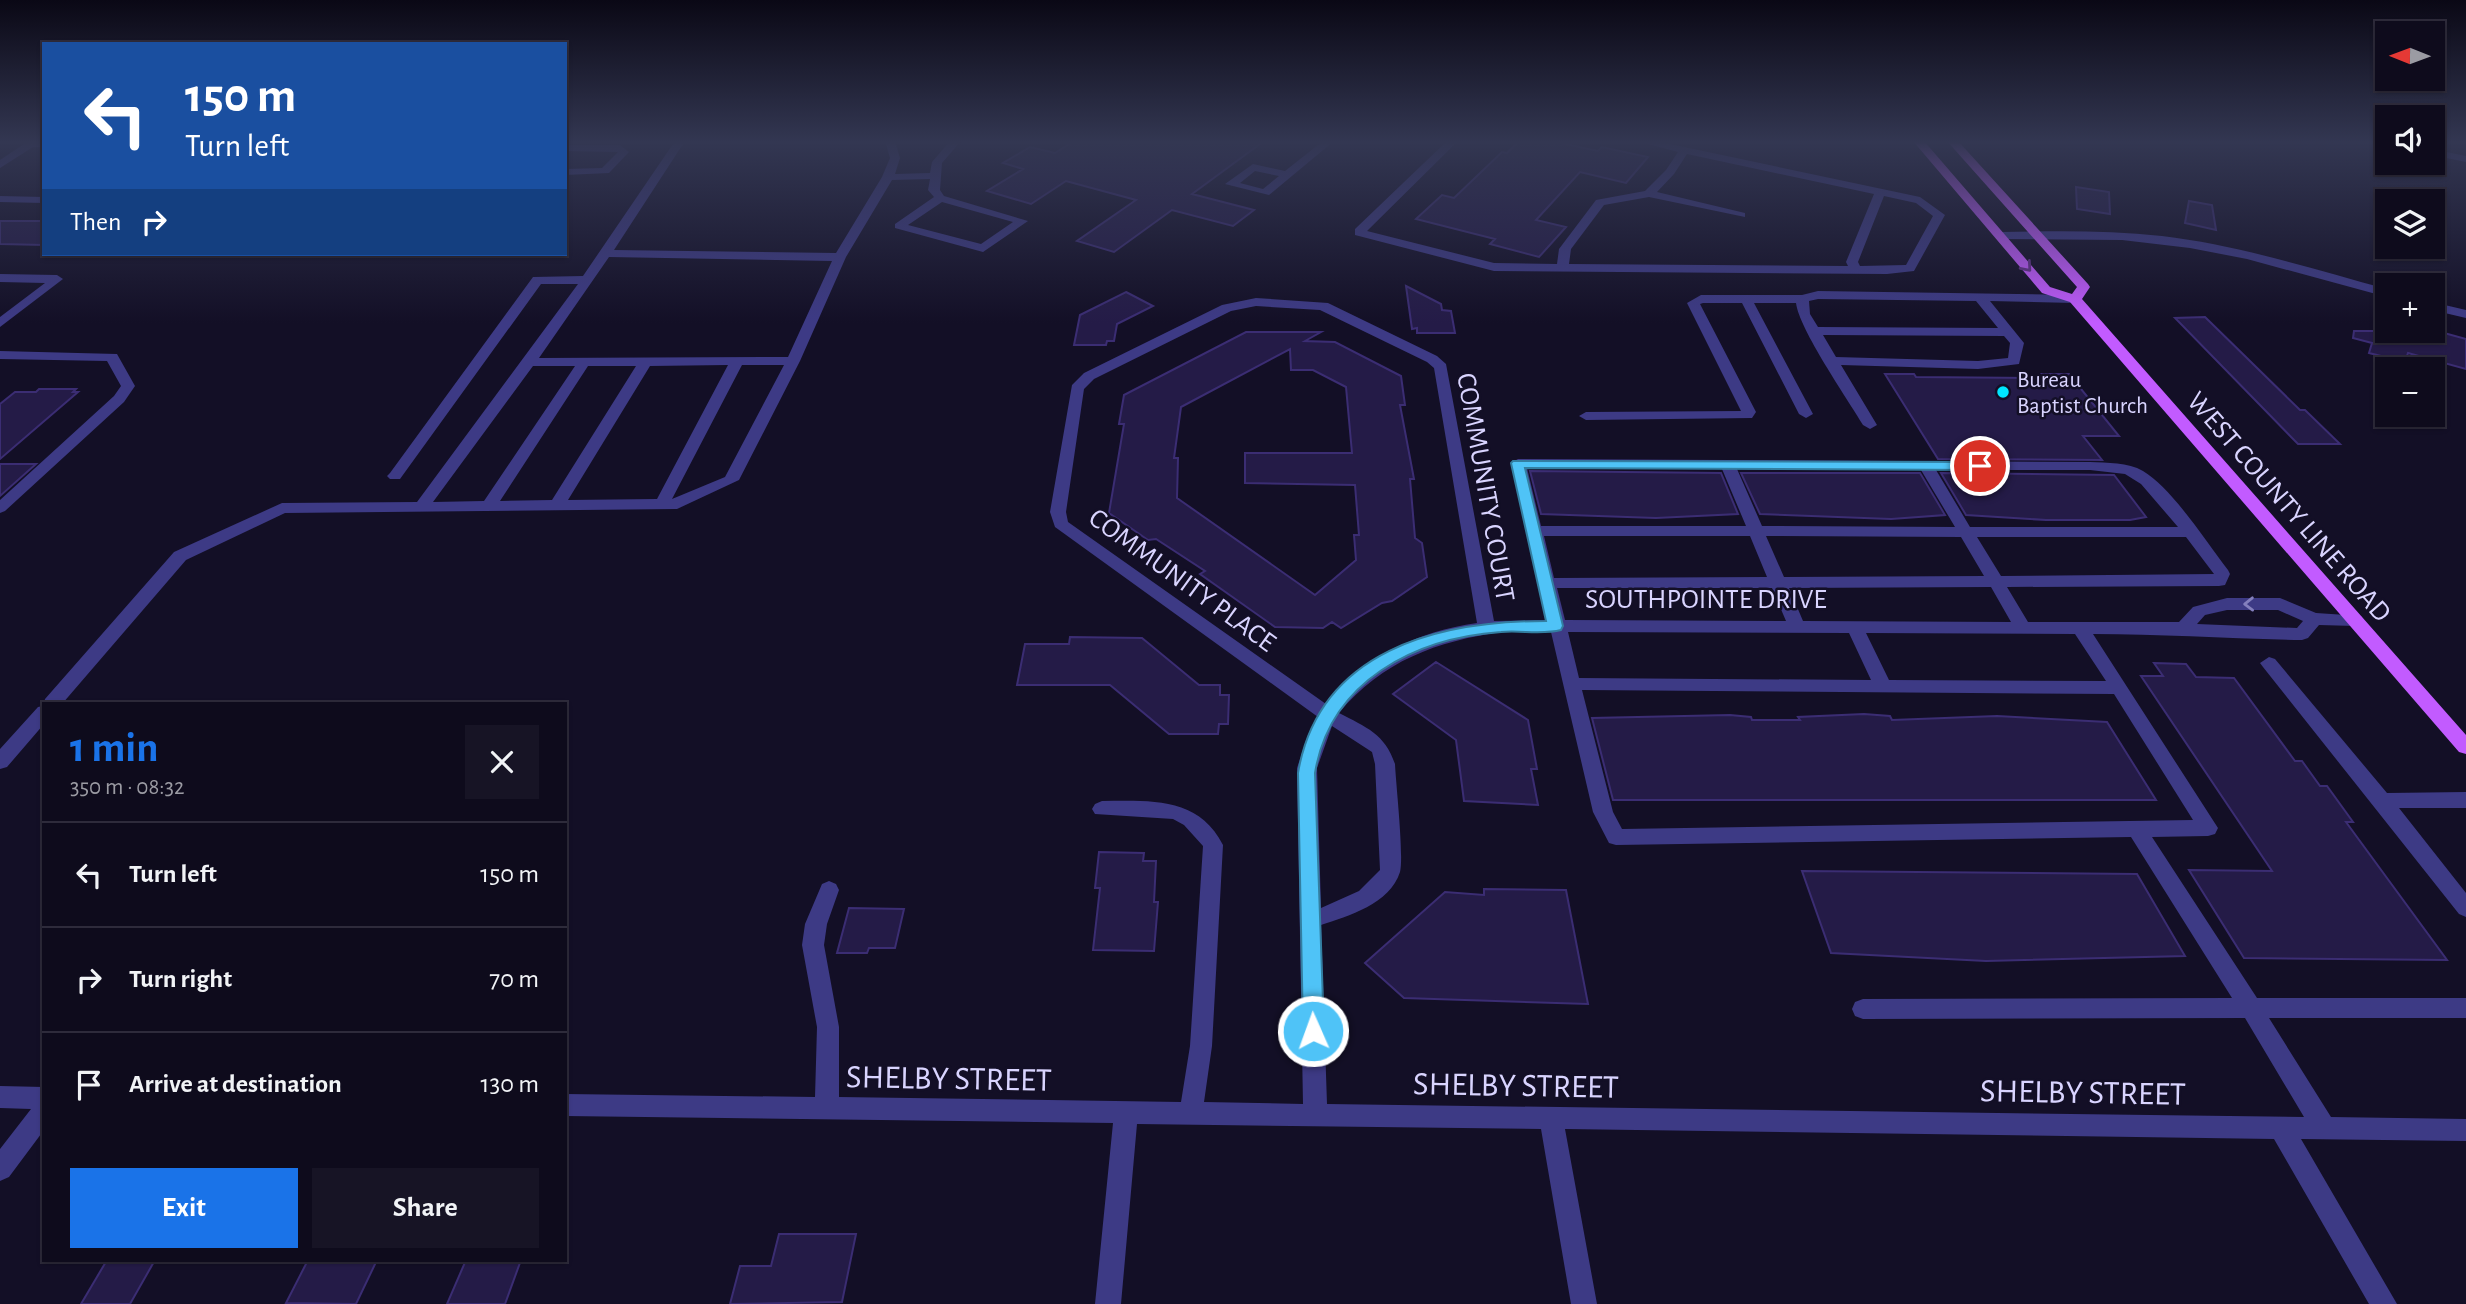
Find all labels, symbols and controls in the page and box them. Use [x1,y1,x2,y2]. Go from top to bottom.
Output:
north arrow [2375,21,2445,91]
map controls [2375,21,2445,427]
icon: left [70,70,161,161]
text: 150 m [185,72,296,121]
button: sound [2375,105,2445,175]
text: Turn left [185,130,289,162]
button: layers [2375,189,2445,259]
icon: right [135,203,173,241]
text: Then [70,209,121,235]
one-way arrow [2019,259,2031,272]
button: + [2375,273,2445,343]
button: − [2375,357,2445,427]
place label: Bureau Baptist Church [2017,369,2148,418]
street label: COMMUNITY COURT [1451,371,1519,604]
marker: Bureau Baptist Church [1995,384,2011,400]
street label: WEST COUNTY LINE ROAD [2181,387,2396,628]
pin [1950,436,2010,496]
icon: arrive [1961,447,1999,485]
street label: COMMUNITY PLACE [1083,504,1280,658]
street label: SOUTHPOINTE DRIVE [1585,586,1827,614]
one-way arrow [2243,596,2254,612]
button: close [465,725,539,799]
text: 1 min [70,727,159,769]
text: 350 m · 08:32 [70,776,185,799]
icon: left [70,856,108,894]
text: Turn left [129,861,217,887]
text: 150 m [480,861,539,887]
icon: right [70,961,108,999]
text: Turn right [129,966,232,992]
text: 70 m [489,966,539,992]
position arrow [1276,994,1350,1068]
street label: SHELBY STREET [846,1061,1052,1098]
icon: arrive [70,1066,108,1104]
street label: SHELBY STREET [1413,1068,1619,1105]
text: Arrive at destination [129,1071,342,1097]
text: 130 m [481,1071,539,1097]
street label: SHELBY STREET [1980,1075,2186,1112]
button: Exit [70,1168,298,1248]
button: Share [312,1168,539,1248]

